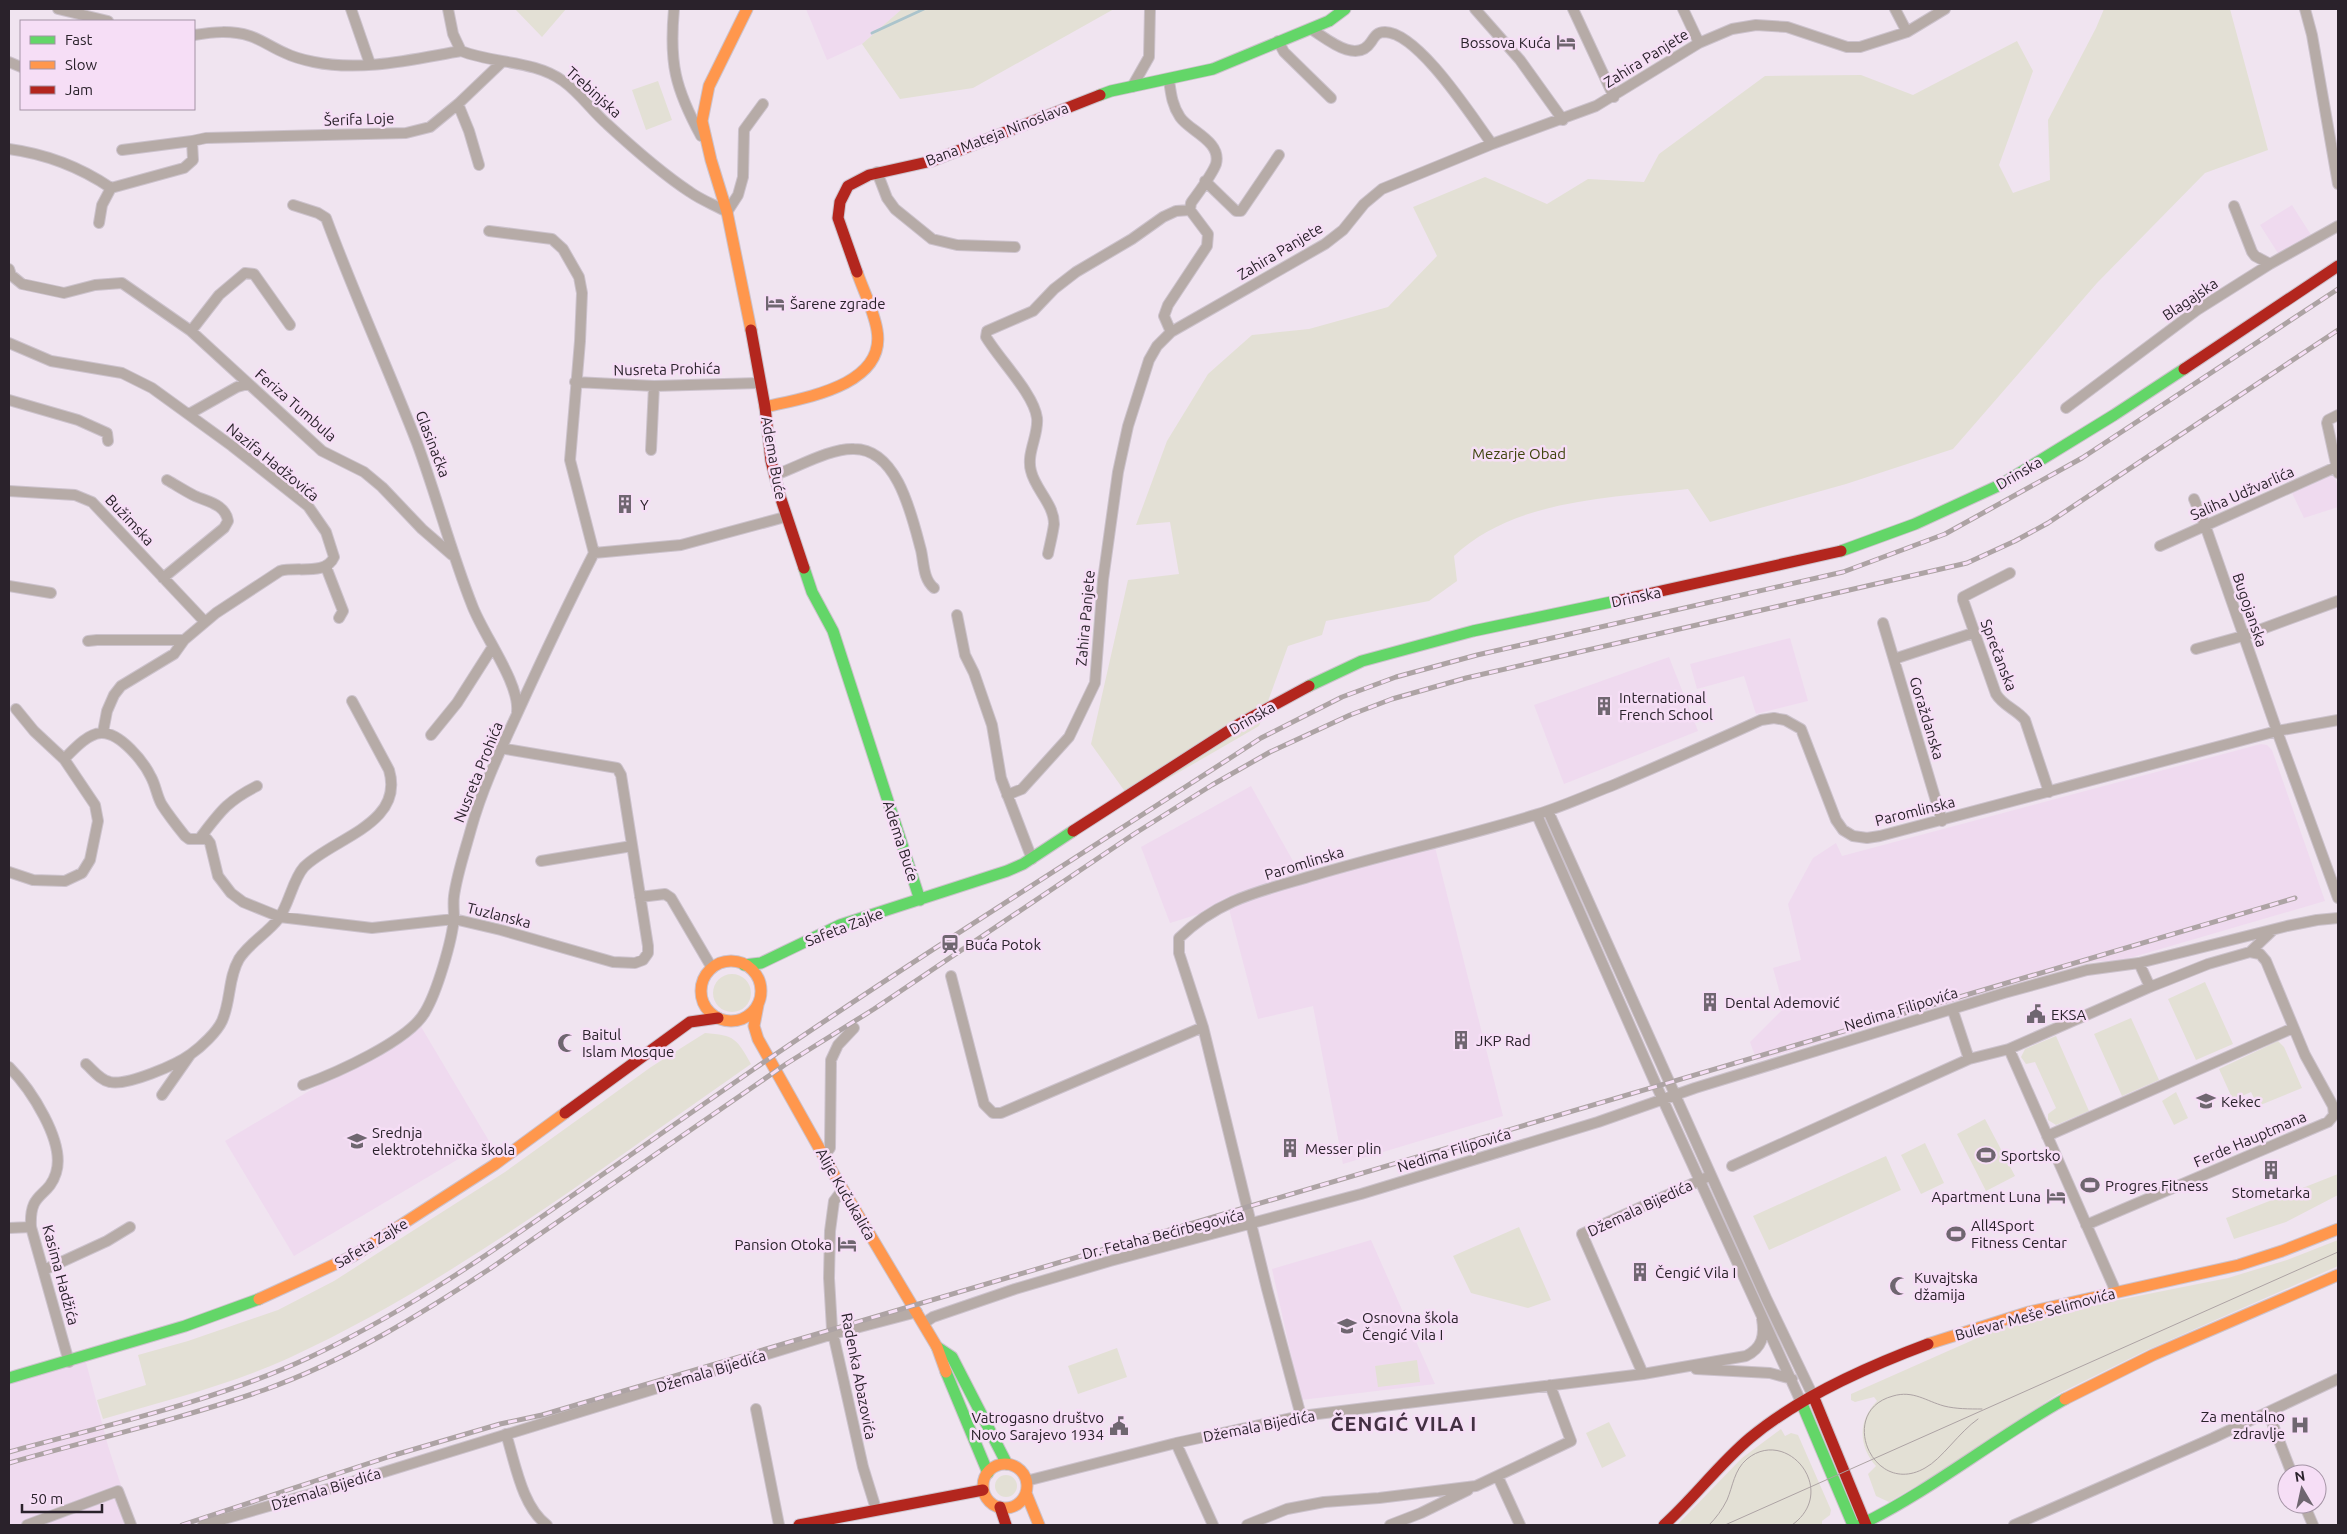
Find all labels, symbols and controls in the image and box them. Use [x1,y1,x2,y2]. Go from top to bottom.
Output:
legend [20,20,195,110]
street label: Zahira Panjete [1601,25,1691,91]
text: Fast [65,31,93,48]
hotel icon: Bossova Kuća [1555,31,1577,53]
place label: Bossova Kuća [1460,34,1551,51]
text: Slow [65,56,98,73]
street label: Trebinjska [563,63,625,121]
text: Jam [65,81,93,98]
street label: Bana Mateja Ninoslava [923,99,1071,169]
street label: Šerifa Loje [323,109,395,129]
street label: Zahira Panjete [1234,219,1326,283]
street label: Blagajska [2159,274,2221,324]
hotel icon: Šarene zgrade [764,292,786,314]
place label: Šarene zgrade [790,295,886,312]
street label: Nusreta Prohića [613,360,721,378]
street label: Feriza Tumbula [252,365,340,445]
street label: Glasinačka [412,408,454,480]
street label: Adema Buće [758,415,790,501]
street label: Nazifa Hadžovića [223,420,323,504]
park label: Mezarje Obad [1472,445,1566,462]
street label: Drinska [1993,453,2045,493]
street label: Saliha Udžvarlića [2187,463,2297,523]
street label: Bužimska [102,491,158,549]
building icon: Y [614,493,636,515]
place label: Y [640,496,649,513]
street label: Zahira Panjete [1072,569,1098,667]
street label: Bugojanska [2229,571,2271,649]
street label: Drinska [1610,583,1662,611]
street label: Sprečanska [1978,617,2020,693]
street label: Goraždanska [1906,675,1948,761]
place label: International French School [1619,689,1713,723]
building icon: International French School [1593,695,1615,717]
street label: Drinska [1226,698,1278,738]
street label: Nusreta Prohića [450,719,506,825]
street label: Paromlinska [1873,793,1957,829]
street label: Adema Buće [880,798,922,884]
street label: Paromlinska [1262,843,1346,883]
street label: Tuzlanska [465,899,533,931]
street label: Safeta Zajke [803,904,885,950]
station icon: Buća Potok [939,933,961,955]
place label: Buća Potok [965,936,1041,953]
street label: Nedima Filipovića [1842,984,1960,1034]
building icon: Dental Ademović [1699,991,1721,1013]
place label: Dental Ademović [1725,994,1840,1011]
public building icon: EKSA [2025,1003,2047,1025]
place label: EKSA [2051,1006,2086,1023]
place label: Baitul Islam Mosque [582,1026,674,1060]
building icon: JKP Rad [1450,1029,1472,1051]
mosque icon: Baitul Islam Mosque [556,1032,578,1054]
place label: JKP Rad [1476,1032,1531,1049]
school or university icon: Kekec [2195,1090,2217,1112]
place label: Kekec [2221,1093,2261,1110]
street label: Ferde Hauptmana [2191,1108,2309,1170]
place label: Srednja elektrotehnička škola [372,1124,515,1158]
street label: Nedima Filipovića [1395,1125,1513,1175]
school or university icon: Srednja elektrotehnička škola [346,1130,368,1152]
building icon: Messer plin [1279,1137,1301,1159]
place label: Messer plin [1305,1140,1382,1157]
sports icon: Sportsko [1975,1144,1997,1166]
street label: Alije Kučukalića [813,1145,879,1243]
place label: Sportsko [2001,1147,2061,1164]
building icon: Stometarka [2260,1159,2282,1181]
sports icon: Progres Fitness [2079,1174,2101,1196]
street label: Džemala Bijedića [1585,1176,1695,1240]
place label: Progres Fitness [2105,1177,2208,1194]
place label: Stometarka [2232,1184,2310,1201]
hotel icon: Apartment Luna [2045,1185,2067,1207]
place label: Apartment Luna [1932,1188,2041,1205]
street label: Dr. Fetaha Bećirbegovića [1080,1206,1246,1262]
street label: Safeta Zajke [331,1215,411,1271]
place label: All4Sport Fitness Centar [1971,1217,2067,1251]
street label: Kasima Hadžića [39,1223,83,1327]
sports icon: All4Sport Fitness Centar [1945,1223,1967,1245]
hotel icon: Pansion Otoka [836,1233,858,1255]
place label: Pansion Otoka [734,1236,832,1253]
building icon: Čengić Vila I [1629,1261,1651,1283]
place label: Čengić Vila I [1655,1264,1736,1281]
place label: Kuvajtska džamija [1914,1269,1978,1303]
mosque icon: Kuvajtska džamija [1888,1275,1910,1297]
street label: Bulevar Meše Selimovića [1953,1284,2117,1344]
place label: Osnovna škola Čengić Vila I [1362,1309,1459,1343]
street label: Radenka Abazovića [838,1311,880,1441]
school or university icon: Osnovna škola Čengić Vila I [1336,1315,1358,1337]
street label: Džemala Bijedića [654,1346,768,1396]
street label: Džemala Bijedića [1202,1407,1316,1445]
place label: Za mentalno zdravlje [2201,1408,2285,1442]
place label: Vatrogasno društvo Novo Sarajevo 1934 [971,1409,1104,1443]
district label: ČENGIĆ VILA I [1331,1412,1477,1435]
hospital icon: Za mentalno zdravlje [2289,1414,2311,1436]
public building icon: Vatrogasno društvo Novo Sarajevo 1934 [1108,1415,1130,1437]
street label: Džemala Bijedića [269,1464,383,1514]
north arrow [2277,1464,2327,1514]
text: N [2294,1467,2306,1485]
scale bar [22,1482,102,1514]
text: 50 m [30,1490,63,1507]

